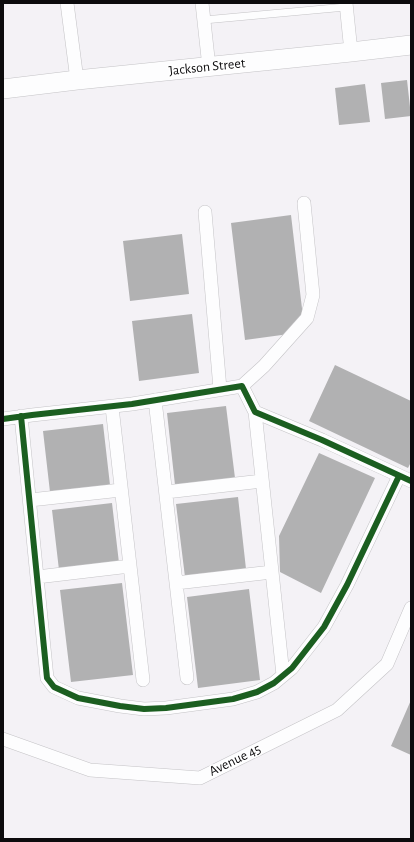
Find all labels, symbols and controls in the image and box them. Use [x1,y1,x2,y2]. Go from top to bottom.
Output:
street label: Jackson Street [168,55,246,79]
street label: Avenue 45 [206,740,264,780]

